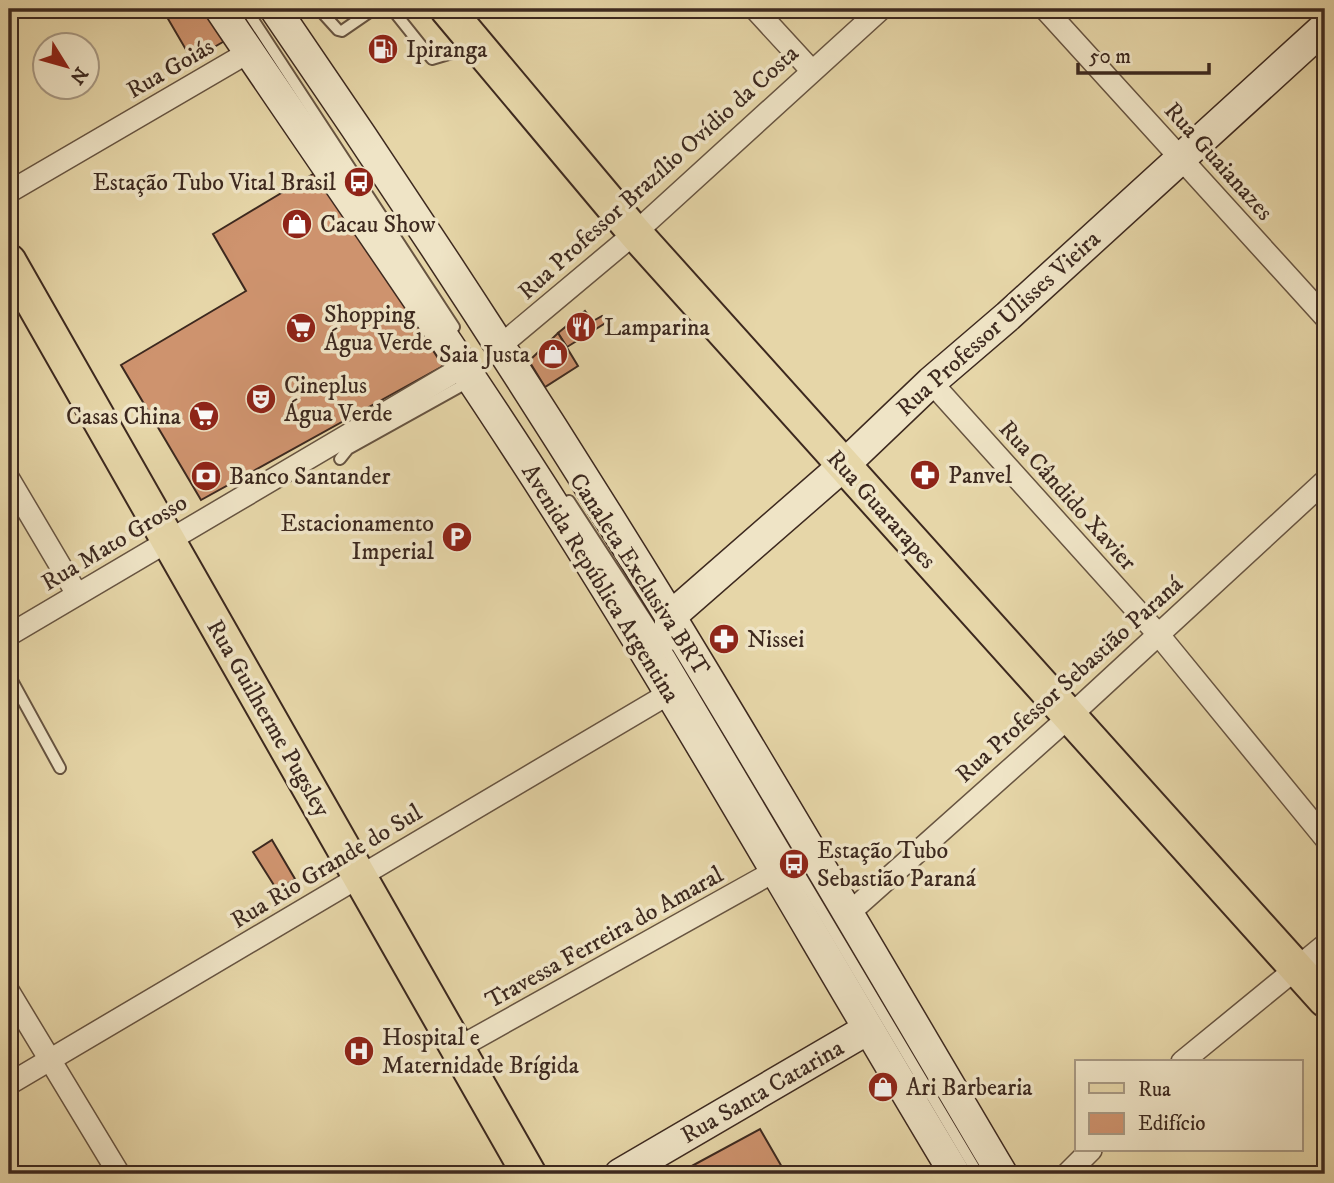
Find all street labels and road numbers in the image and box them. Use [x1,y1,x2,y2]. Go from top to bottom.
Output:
street label: Rua Goiás [122,32,219,106]
street label: Rua Professor Brazílio Ovídio da Costa [512,38,806,307]
street label: Rua Guaianazes [1157,96,1279,227]
street label: Rua Professor Ulisses Vieira [891,224,1107,423]
street label: Rua Cândido Xavier [992,414,1143,577]
street label: Rua Guararapes [820,444,942,575]
street label: Avenida República Argentina [514,459,686,709]
street label: Canaleta Exclusiva BRT [562,467,716,682]
street label: Rua Mato Grosso [36,488,193,598]
street label: Rua Professor Sebastião Paraná [950,569,1190,790]
street label: Rua Guilherme Pugsley [199,615,337,823]
street label: Rua Rio Grande do Sul [226,798,428,936]
street label: Travessa Ferreira do Amaral [480,860,729,1016]
street label: Rua Santa Catarina [676,1033,850,1151]

